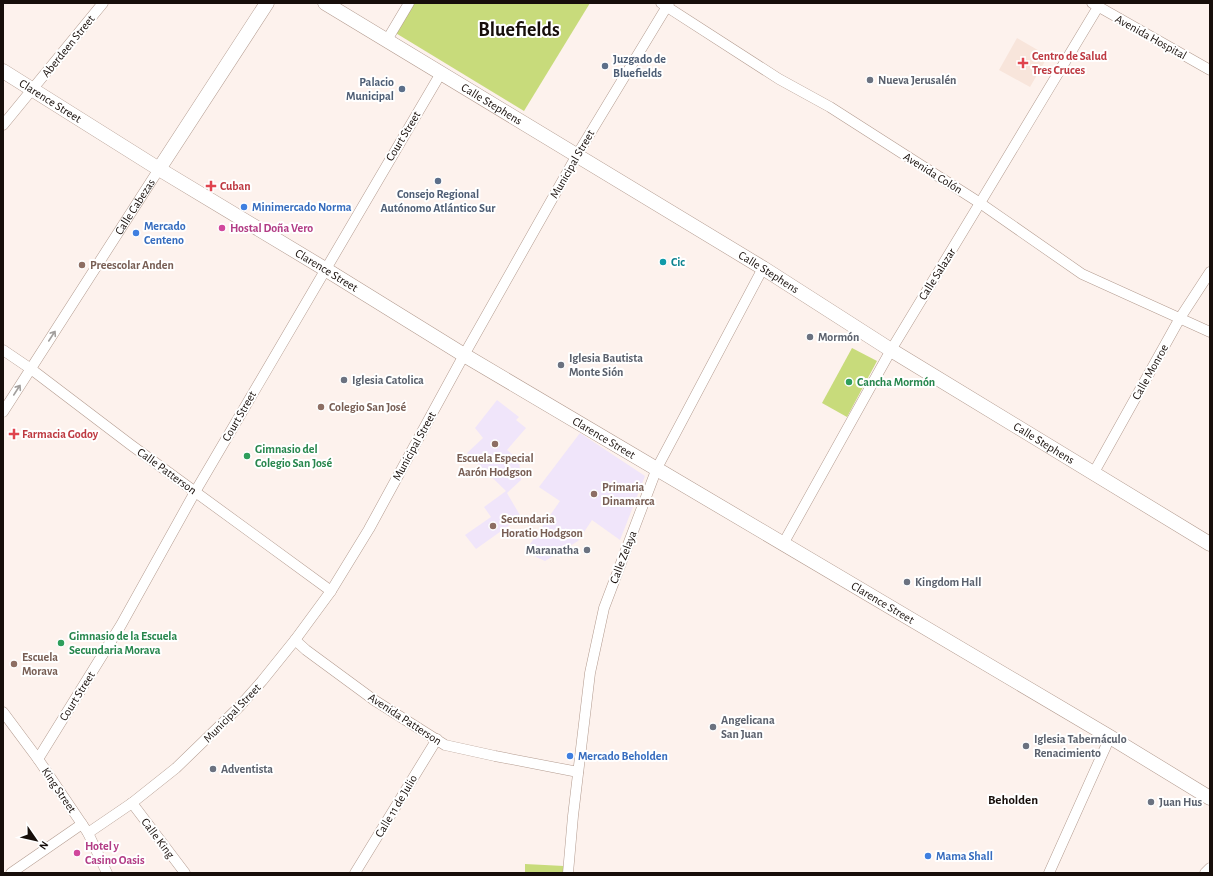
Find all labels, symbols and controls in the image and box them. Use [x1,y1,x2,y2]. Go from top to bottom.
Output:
street label: Aberdeen Street [39,12,97,79]
street label: Avenida Hospital [1113,12,1189,62]
district label: Bluefields [478,20,560,40]
place label: Centro de Salud Tres Cruces [1032,50,1108,76]
place label: Juzgado de Bluefields [613,53,666,79]
marker: Centro de Salud Tres Cruces [1017,57,1029,69]
marker: Juzgado de Bluefields [600,61,610,71]
place label: Nueva Jerusalén [878,74,956,86]
marker: Nueva Jerusalén [865,75,875,85]
place label: Palacio Municipal [346,76,394,102]
street label: Clarence Street [17,77,84,125]
street label: Calle Stephens [459,81,524,127]
marker: Palacio Municipal [397,84,407,94]
street label: Court Street [383,109,423,163]
street label: Municipal Street [548,128,596,200]
street label: Avenida Colón [901,150,965,196]
marker: Consejo Regional Autónomo Atlántico Sur [433,176,443,186]
street label: Calle Cabezas [113,177,157,237]
marker: Cuban [205,180,217,192]
place label: Cuban [220,180,251,192]
place label: Consejo Regional Autónomo Atlántico Sur [381,188,496,214]
place label: Minimercado Norma [252,201,352,213]
marker: Minimercado Norma [239,202,249,212]
place label: Mercado Centeno [144,220,186,246]
place label: Hostal Doña Vero [230,222,313,234]
marker: Hostal Doña Vero [217,223,227,233]
marker: Mercado Centeno [131,228,141,238]
street label: Calle Salazar [916,246,958,302]
street label: Clarence Street [293,247,360,294]
street label: Calle Stephens [737,249,801,295]
place label: Cic [671,256,685,268]
marker: Cic [658,257,668,267]
place label: Preescolar Anden [90,259,174,271]
marker: Preescolar Anden [77,260,87,270]
one-way arrow [49,330,57,342]
place label: Mormón [818,331,859,343]
marker: Mormón [805,332,815,342]
street label: Calle Monroe [1130,342,1170,402]
place label: Iglesia Bautista Monte Sión [569,352,643,378]
marker: Iglesia Bautista Monte Sión [556,360,566,370]
place label: Iglesia Catolica [352,374,424,386]
marker: Iglesia Catolica [339,375,349,385]
place label: Cancha Mormón [857,376,935,388]
marker: Cancha Mormón [844,377,854,387]
one-way arrow [13,385,21,396]
street label: Court Street [220,389,258,443]
place label: Colegio San José [329,401,406,413]
marker: Colegio San José [316,402,326,412]
street label: Municipal Street [390,409,438,482]
street label: Clarence Street [570,415,638,461]
street label: Calle Stephens [1012,420,1076,466]
place label: Farmacia Godoy [22,428,99,441]
marker: Farmacia Godoy [9,429,19,439]
marker: Escuela Especial Aarón Hodgson [490,439,500,449]
place label: Gimnasio del Colegio San José [255,443,332,469]
street label: Calle Patterson [135,446,199,496]
marker: Gimnasio del Colegio San José [242,451,252,461]
place label: Escuela Especial Aarón Hodgson [456,452,534,478]
place label: Primaria Dinamarca [602,481,655,507]
marker: Primaria Dinamarca [589,489,599,499]
place label: Secundaria Horatio Hodgson [501,513,583,539]
marker: Secundaria Horatio Hodgson [488,521,498,531]
street label: Calle Zelaya [607,528,640,585]
place label: Maranatha [526,544,579,556]
marker: Maranatha [582,545,592,555]
place label: Kingdom Hall [915,576,981,588]
marker: Kingdom Hall [902,577,912,587]
street label: Clarence Street [849,579,916,626]
place label: Gimnasio de la Escuela Secundaria Morava [69,630,177,656]
marker: Gimnasio de la Escuela Secundaria Morava [56,638,66,648]
place label: Escuela Morava [22,651,58,677]
marker: Escuela Morava [9,659,19,669]
street label: Court Street [57,669,97,723]
street label: Municipal Street [201,681,263,745]
street label: Avenida Patterson [366,691,444,747]
place label: Angelicana San Juan [721,714,775,740]
marker: Angelicana San Juan [708,722,718,732]
place label: Iglesia Tabernáculo Renacimiento [1034,733,1127,759]
marker: Iglesia Tabernáculo Renacimiento [1021,741,1031,751]
place label: Mercado Beholden [578,750,668,762]
marker: Mercado Beholden [565,751,575,761]
place label: Adventista [221,763,273,775]
marker: Adventista [208,764,218,774]
street label: King Street [40,765,79,815]
street label: Calle 11 de Julio [373,773,419,839]
district label: Beholden [988,794,1038,807]
place label: Juan Hus [1159,796,1203,808]
marker: Juan Hus [1146,797,1156,807]
street label: Calle King [139,816,177,860]
north arrow [16,820,56,860]
text: N [37,839,51,852]
place label: Hotel y Casino Oasis [85,840,145,866]
marker: Hotel y Casino Oasis [72,848,82,858]
place label: Mama Shall [936,850,993,862]
marker: Mama Shall [923,851,933,861]

